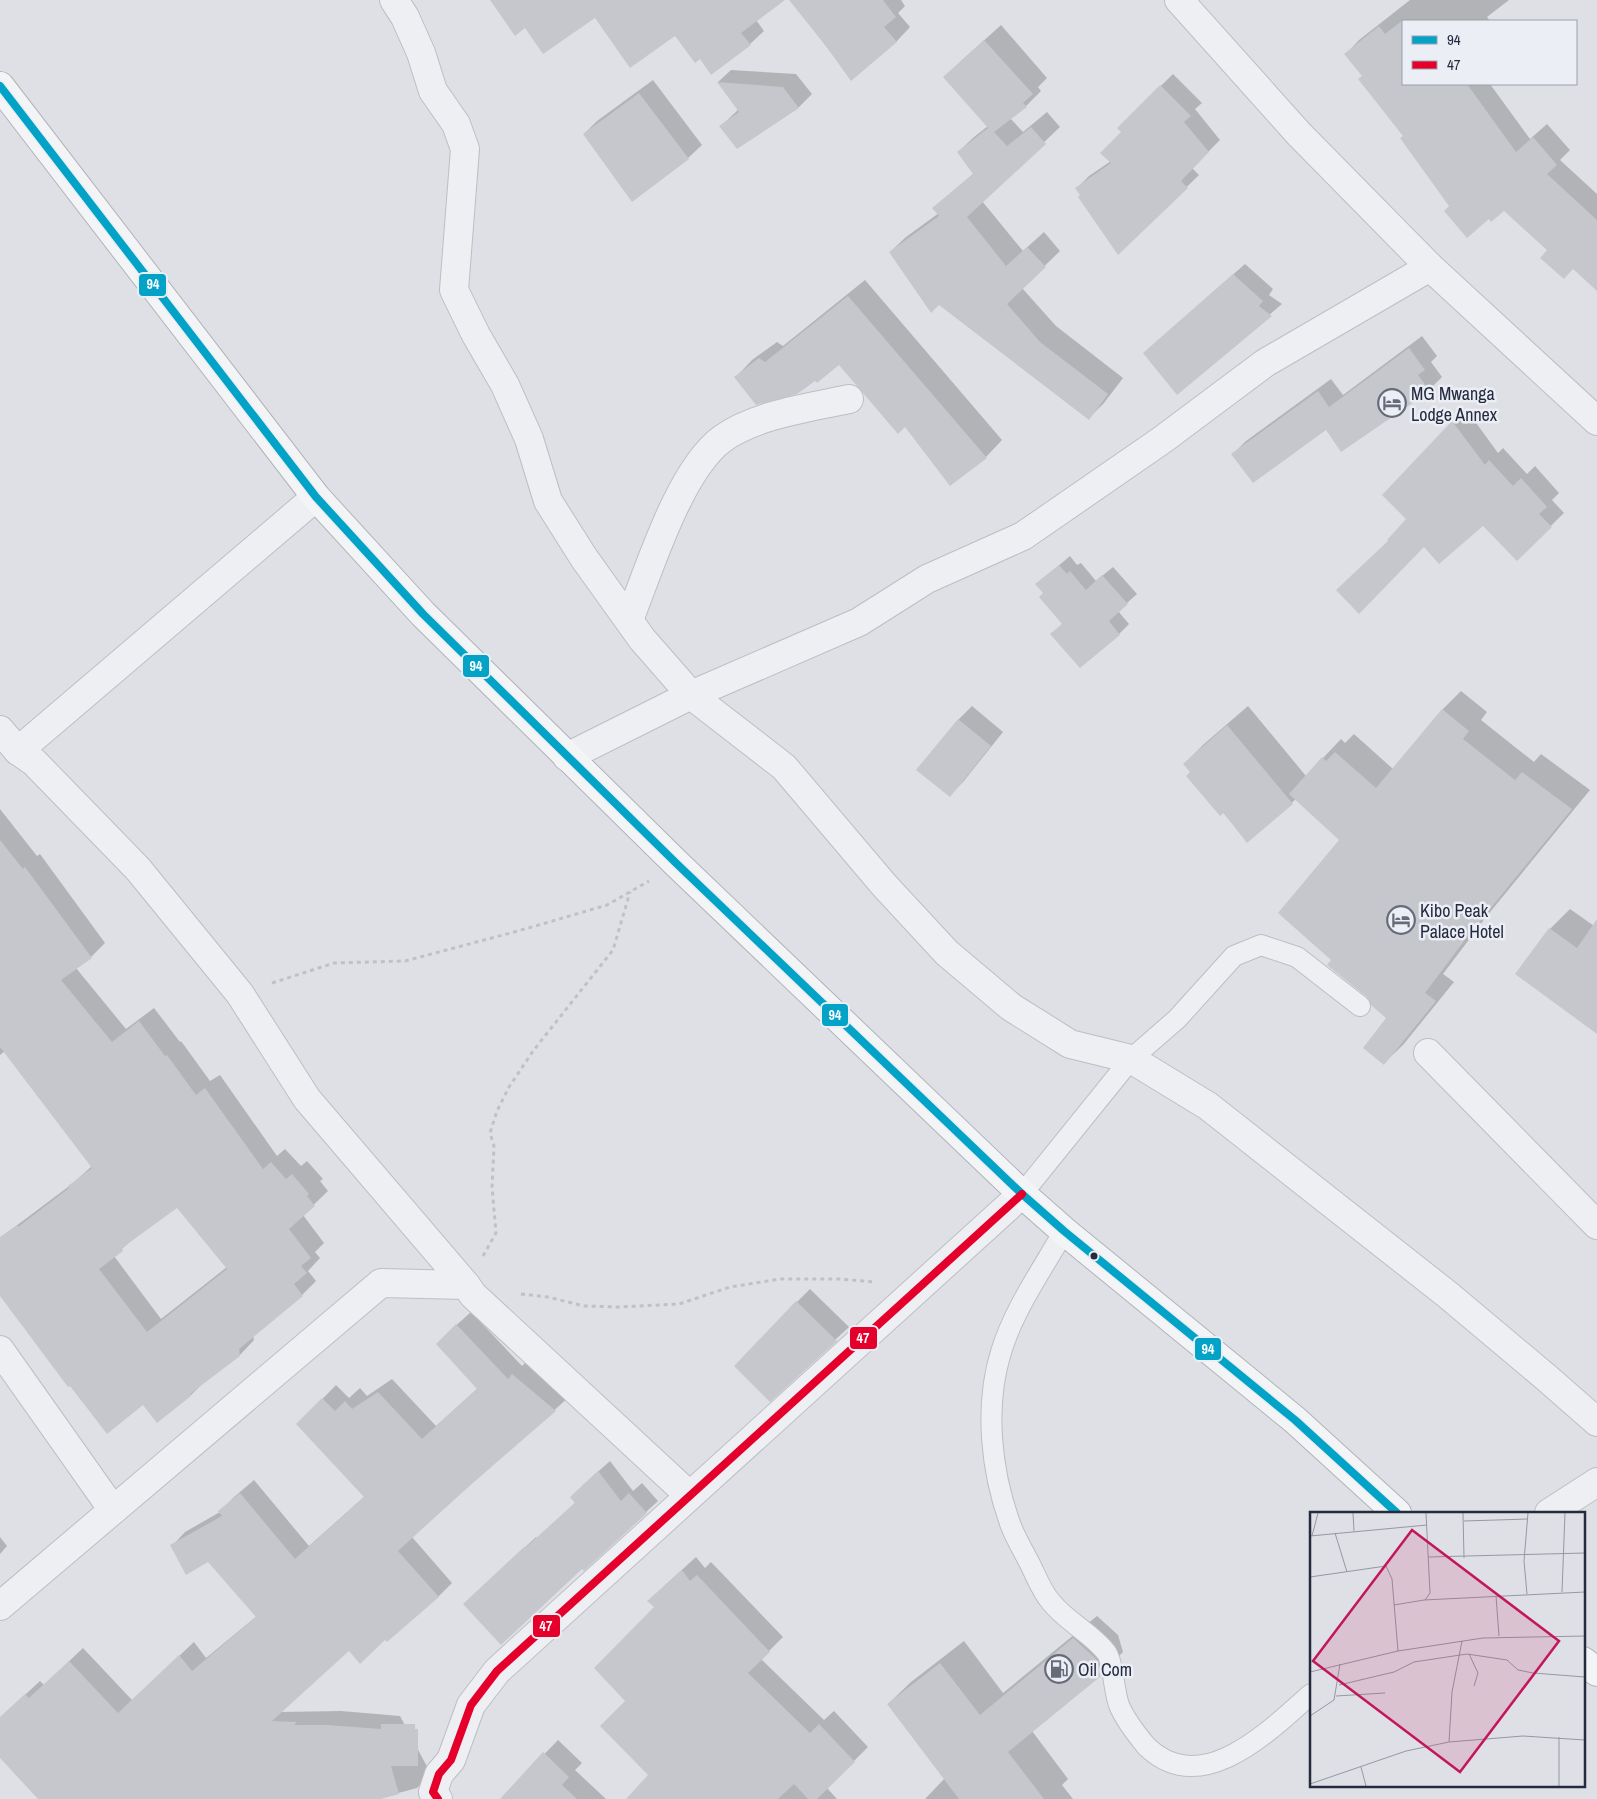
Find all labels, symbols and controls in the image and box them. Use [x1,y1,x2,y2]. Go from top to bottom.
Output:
legend [1402,20,1577,85]
text: 94 [1447,29,1461,50]
text: 47 [1447,54,1461,75]
line badge: 94 [138,273,167,297]
text: 94 [147,275,160,293]
place label: MG Mwanga Lodge Annex [1411,381,1498,427]
hotel icon: MG Mwanga Lodge Annex [1377,388,1407,418]
line badge: 94 [462,654,490,678]
text: 94 [470,657,483,675]
place label: Kibo Peak Palace Hotel [1420,898,1504,944]
hotel icon: Kibo Peak Palace Hotel [1386,905,1416,935]
line badge: 94 [821,1003,849,1027]
text: 94 [829,1006,842,1024]
unlabelled marker [1089,1251,1099,1261]
line badge: 47 [849,1326,878,1350]
text: 47 [857,1329,870,1347]
line badge: 94 [1194,1337,1222,1361]
text: 94 [1202,1340,1215,1358]
inset map [1310,1512,1584,1786]
line badge: 47 [532,1614,561,1638]
text: 47 [540,1617,553,1635]
fuel station icon: Oil Com [1044,1654,1074,1684]
place label: Oil Com [1078,1657,1132,1682]

